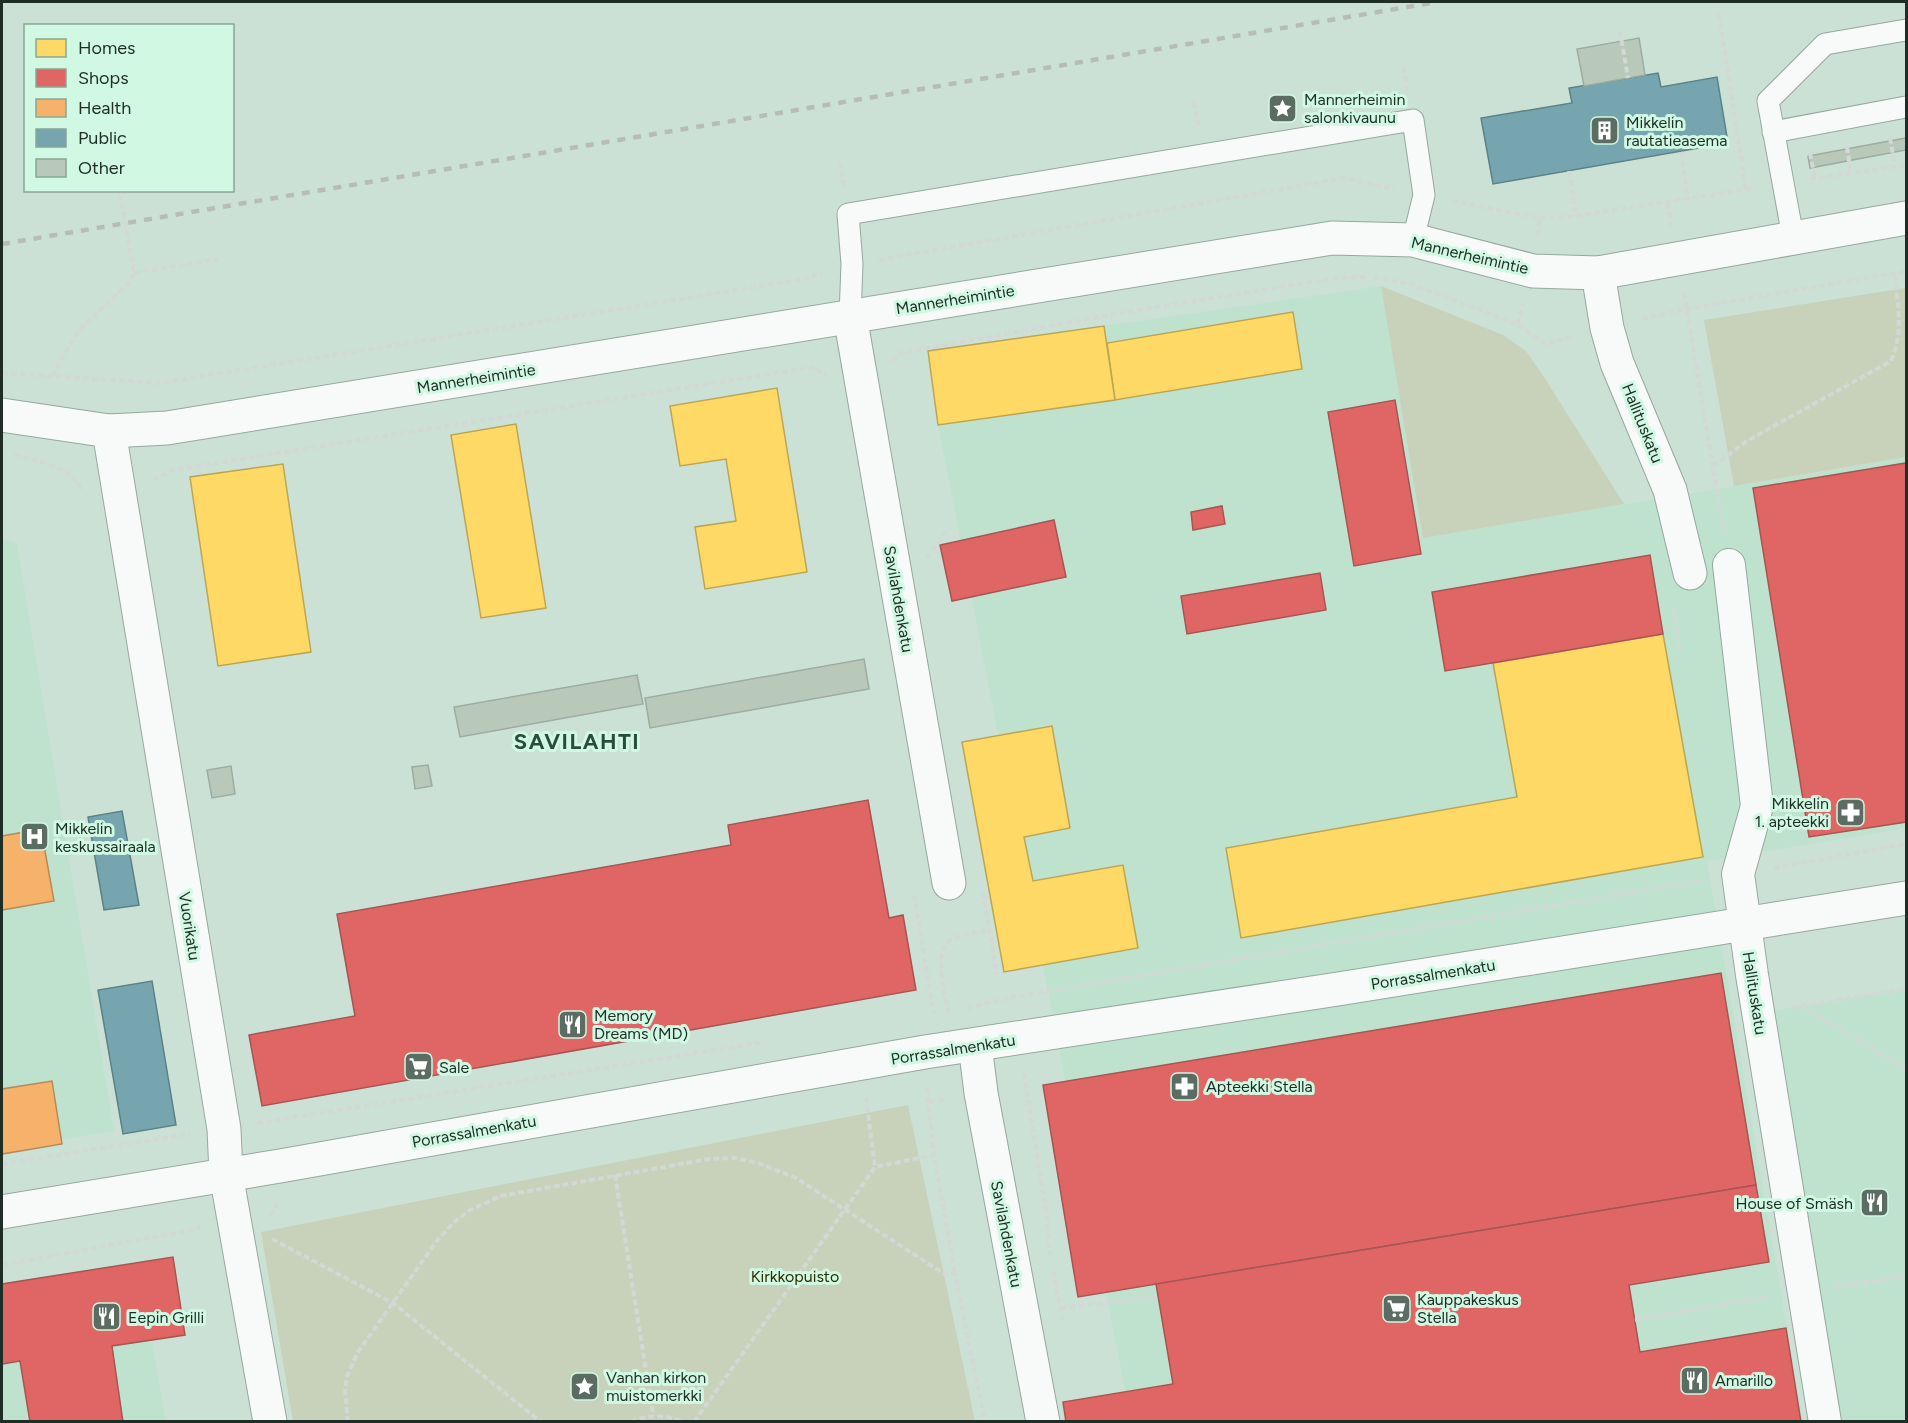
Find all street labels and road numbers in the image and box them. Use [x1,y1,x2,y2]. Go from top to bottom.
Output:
street label: Mannerheimintie [1409,233,1531,278]
street label: Mannerheimintie [894,281,1016,318]
street label: Mannerheimintie [415,360,537,397]
street label: Hallituskatu [1618,381,1667,466]
street label: Savilahdenkatu [880,544,917,654]
street label: Vuorikatu [175,890,204,962]
street label: Hallituskatu [1739,950,1770,1036]
street label: Porrassalmenkatu [1369,955,1497,994]
street label: Porrassalmenkatu [889,1030,1017,1069]
street label: Porrassalmenkatu [410,1111,538,1152]
street label: Savilahdenkatu [987,1179,1026,1289]

